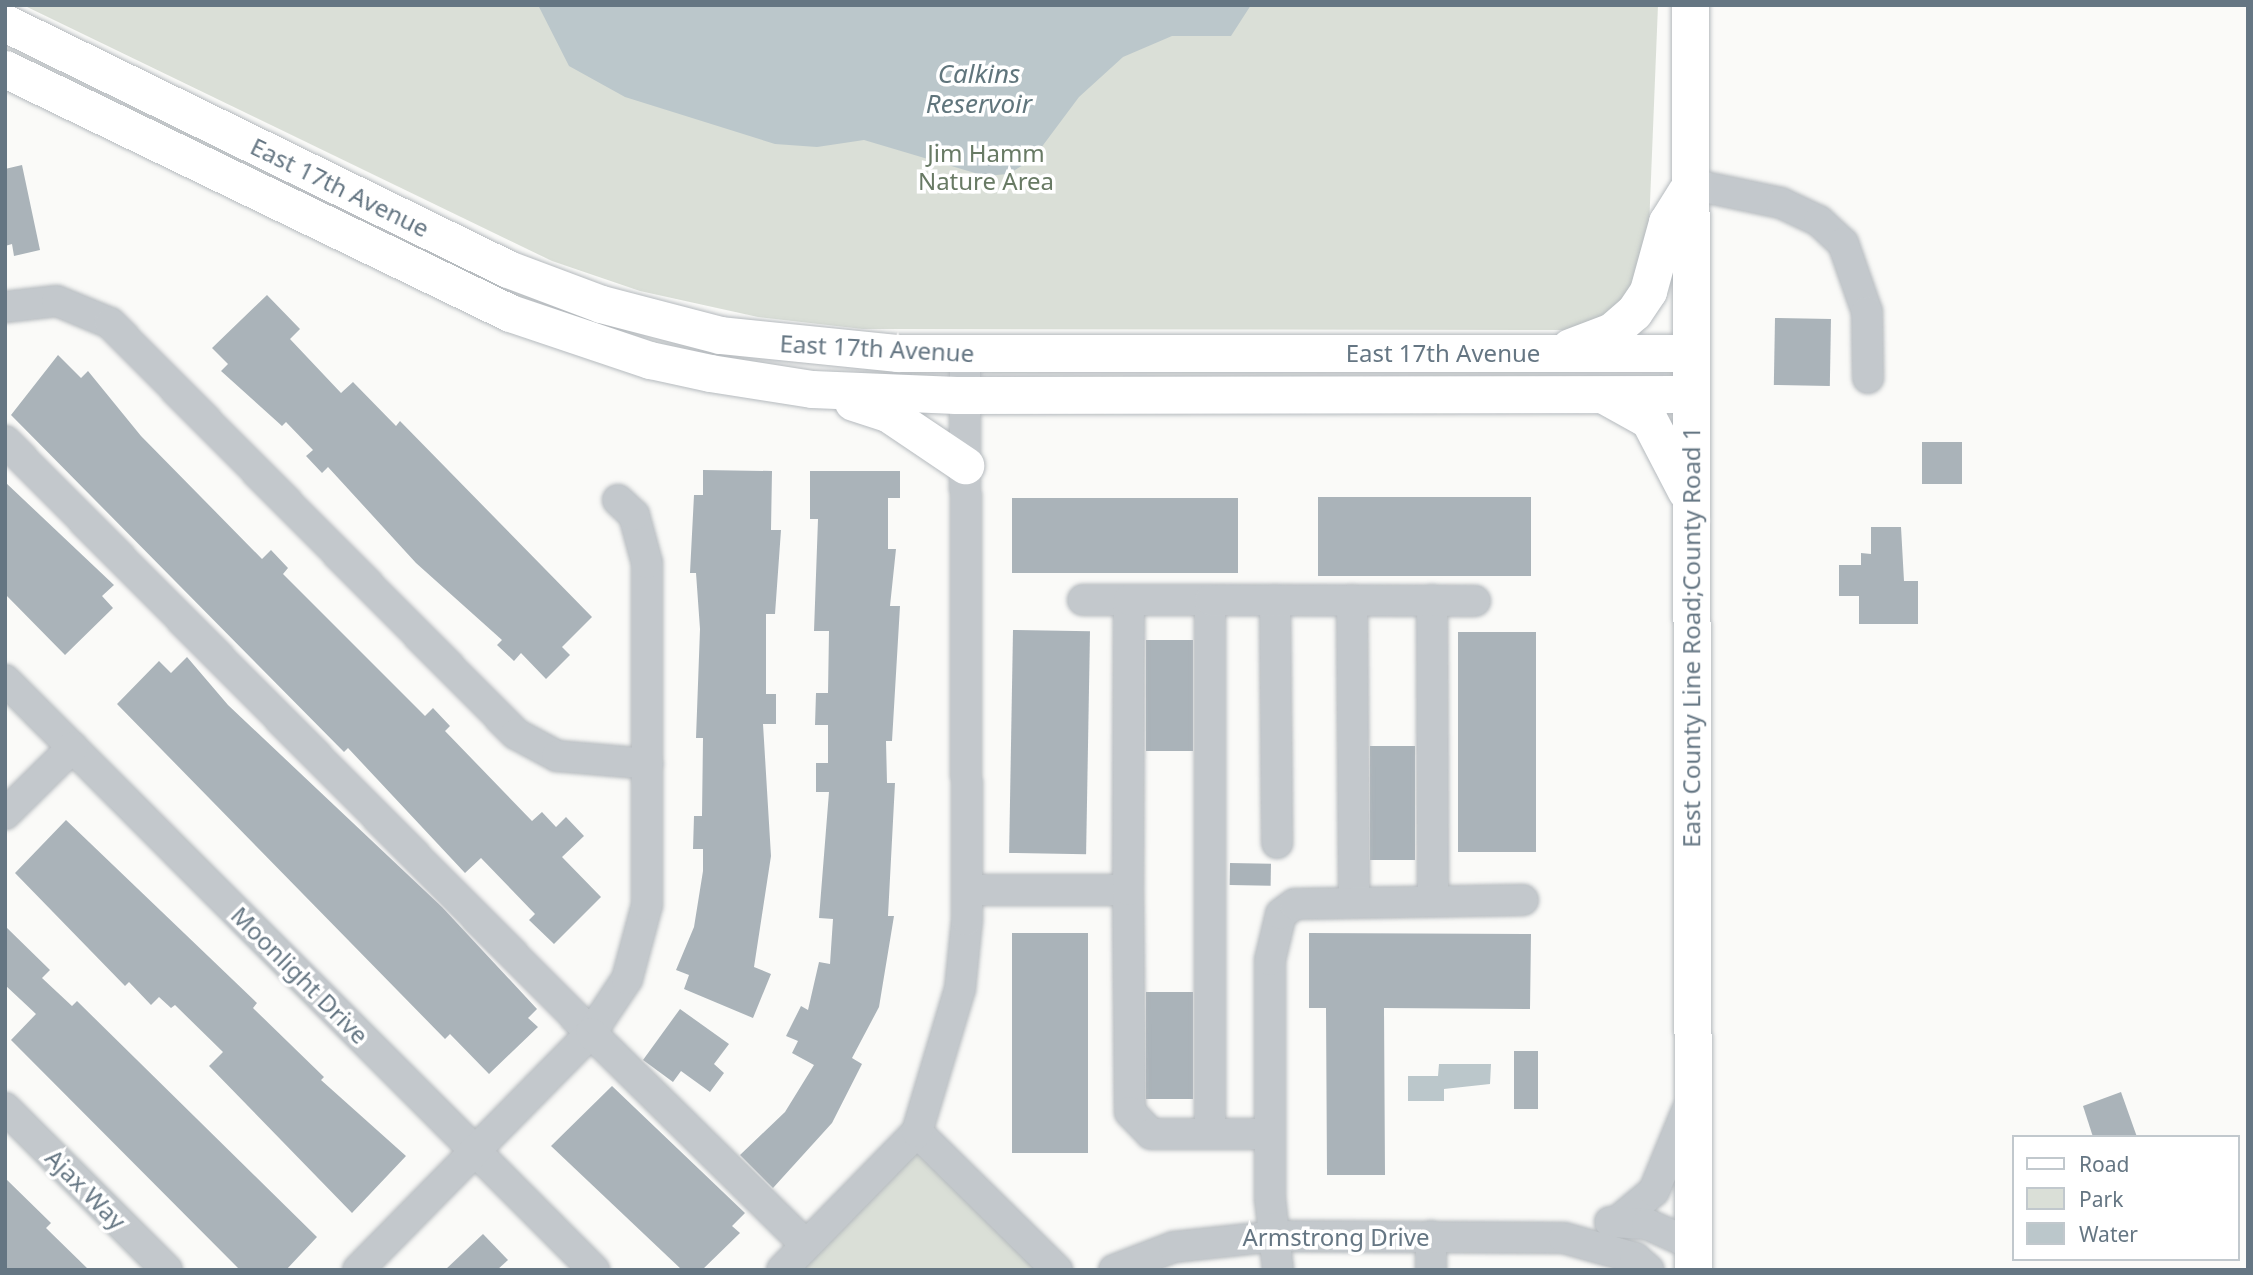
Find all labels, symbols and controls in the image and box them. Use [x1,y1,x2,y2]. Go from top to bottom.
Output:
water label: Calkins Reservoir [926,58,1032,119]
street label: East 17th Avenue [246,131,434,243]
park label: Jim Hamm Nature Area [918,139,1054,195]
street label: East 17th Avenue [779,329,975,367]
street label: East 17th Avenue [1346,339,1540,367]
street label: East County Line Road;County Road 1 [1677,426,1705,848]
street label: Moonlight Drive [226,901,374,1049]
legend [2011,1135,2239,1261]
street label: Ajax Way [40,1143,132,1235]
text: Road [2079,1150,2129,1178]
text: Park [2079,1185,2123,1213]
text: Water [2079,1220,2138,1248]
street label: Armstrong Drive [1243,1223,1429,1251]

